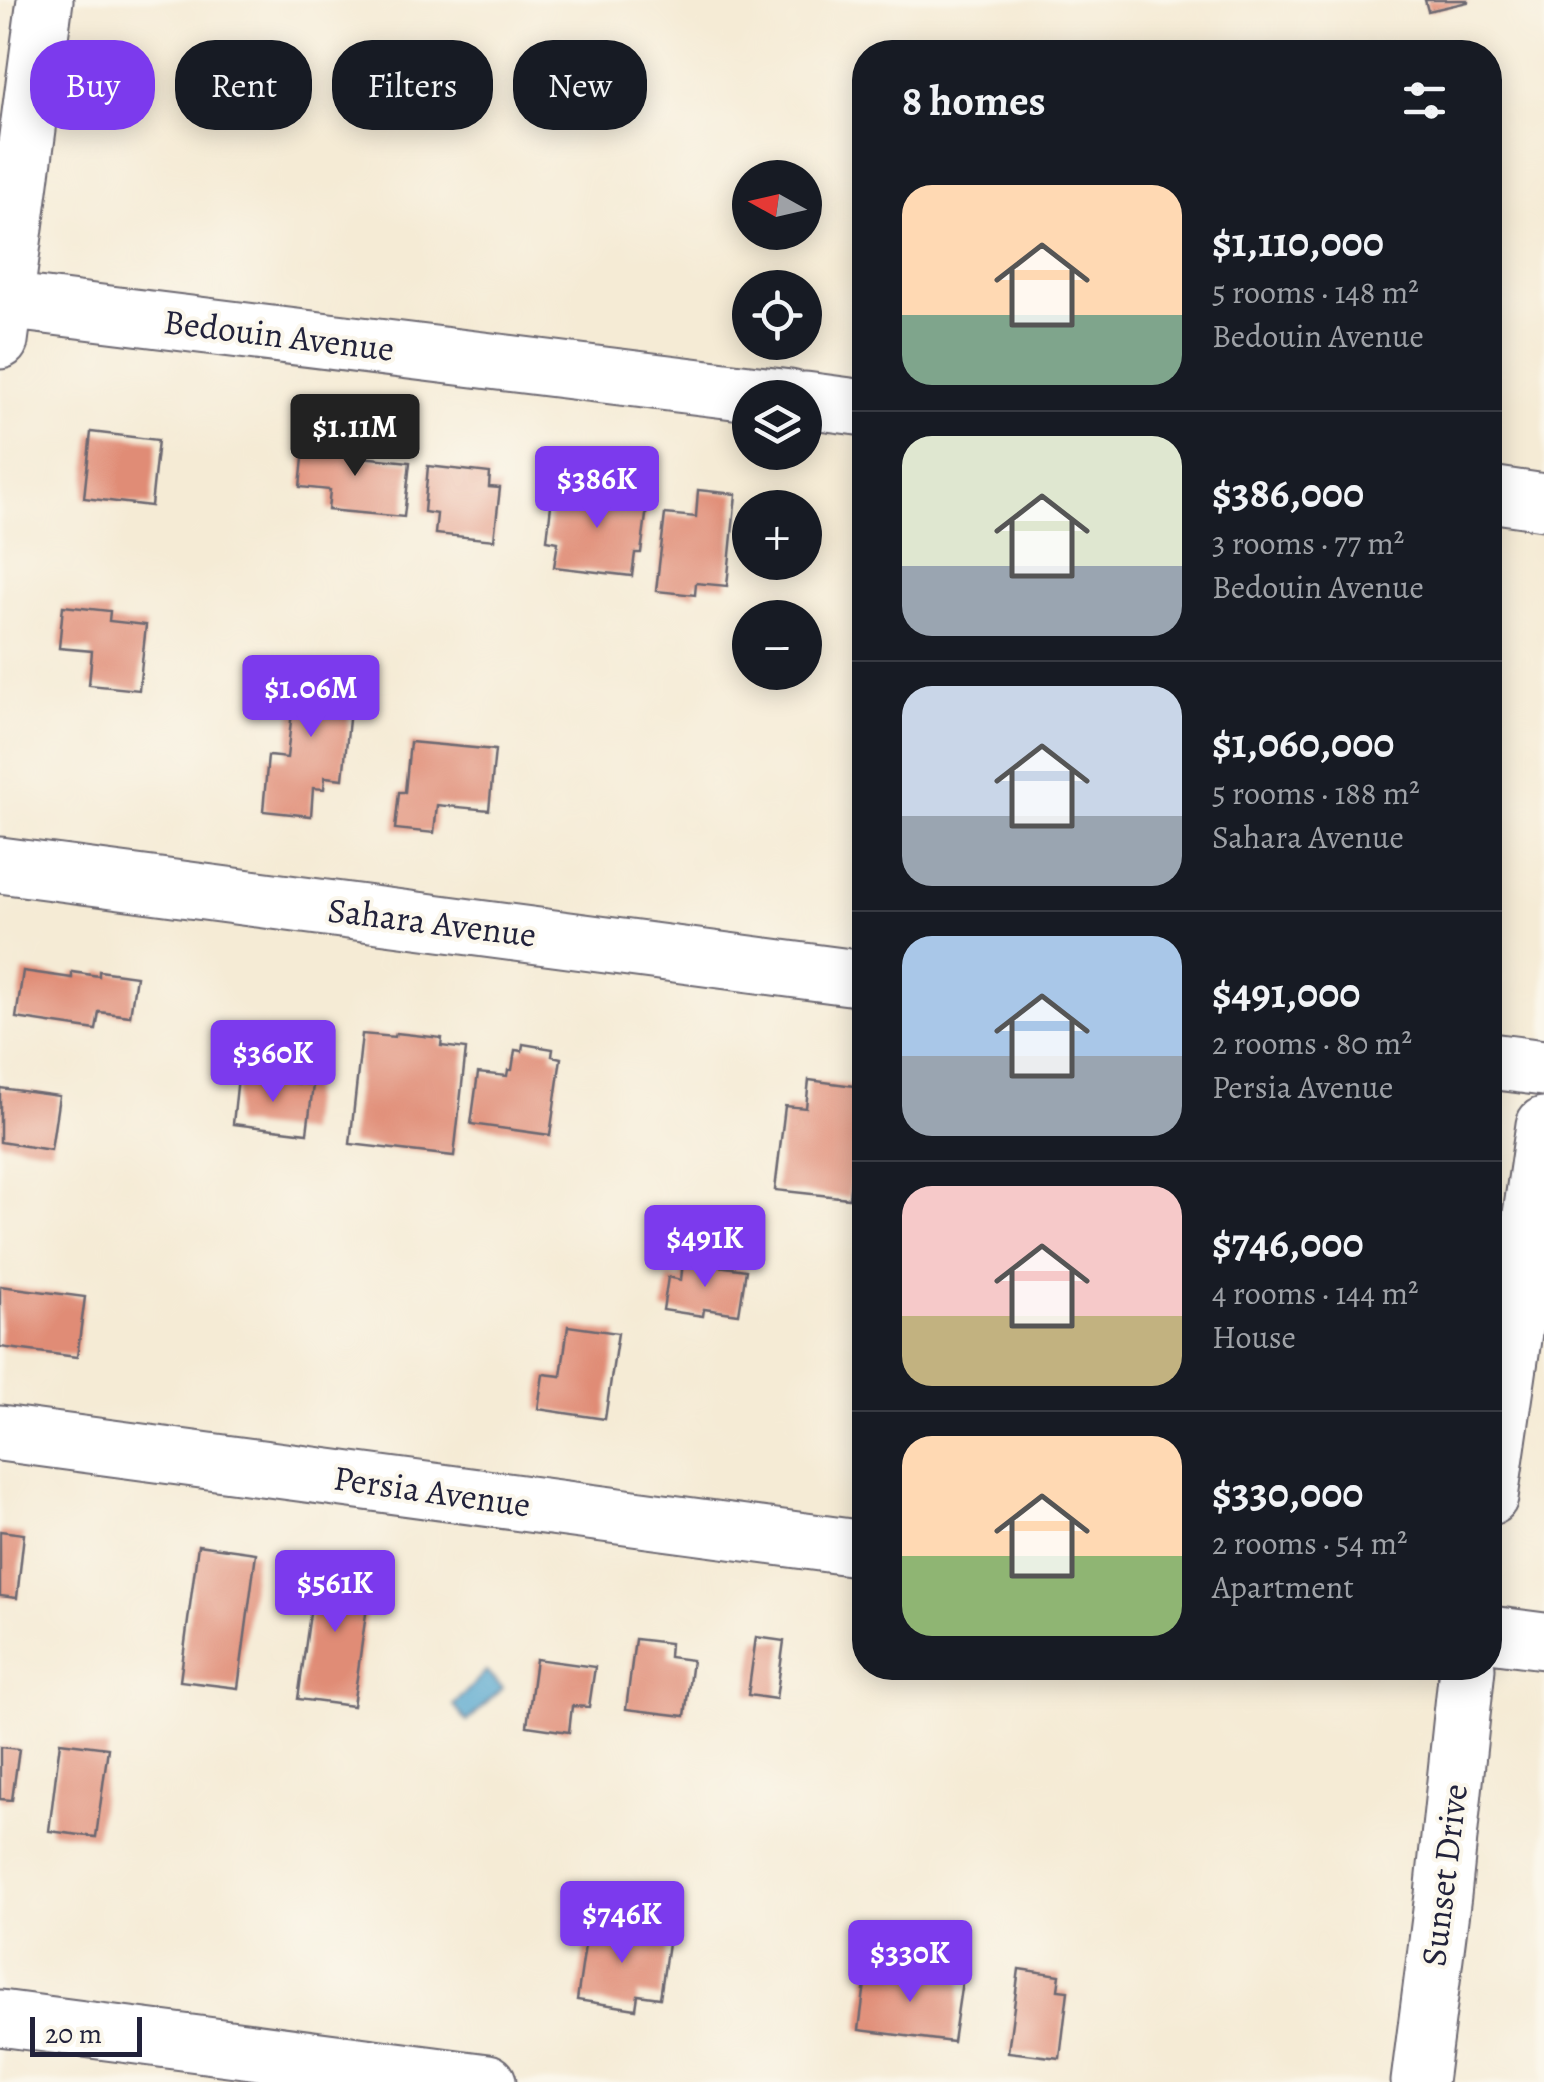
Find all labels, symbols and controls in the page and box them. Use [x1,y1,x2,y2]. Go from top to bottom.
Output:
chip: Buy [30,40,155,130]
chip: Rent [175,40,312,130]
chip: Filters [332,40,493,130]
chip: New [513,40,647,130]
text: 8 homes [902,72,1046,129]
icon: filters [1397,73,1452,128]
north arrow [732,160,822,250]
map controls [732,160,822,690]
text: $1,110,000 [1212,213,1384,270]
icon: home [982,225,1102,345]
button: locate [732,270,822,360]
text: 5 rooms · 148 m² [1212,270,1419,314]
street label: Bedouin Avenue [161,297,397,373]
text: Bedouin Avenue [1212,314,1424,358]
button: layers [732,380,822,470]
pin: $1.11M [274,394,436,479]
text: $1.11M [313,404,398,448]
pin: $386K [527,446,667,531]
text: $386K [557,456,637,500]
text: $386,000 [1212,464,1364,521]
icon: home [982,476,1102,596]
button: + [732,490,822,580]
text: 3 rooms · 77 m² [1212,521,1404,565]
text: Bedouin Avenue [1212,565,1424,609]
button: − [732,600,822,690]
pin: $1.06M [230,655,392,740]
text: $1.06M [264,665,358,709]
text: $1,060,000 [1212,714,1394,771]
icon: home [982,726,1102,846]
text: 5 rooms · 188 m² [1212,771,1420,815]
text: Sahara Avenue [1212,815,1404,859]
street label: Sahara Avenue [325,885,539,959]
text: $491,000 [1212,964,1360,1021]
icon: home [982,976,1102,1096]
pin: $360K [203,1020,343,1105]
text: 2 rooms · 80 m² [1212,1021,1412,1065]
text: $360K [233,1030,313,1074]
text: Persia Avenue [1212,1065,1393,1109]
pin: $491K [635,1205,775,1290]
text: $746,000 [1212,1214,1364,1271]
text: $491K [666,1215,744,1259]
icon: home [982,1226,1102,1346]
text: 4 rooms · 144 m² [1212,1271,1419,1315]
text: House [1212,1315,1296,1359]
street label: Persia Avenue [331,1453,533,1529]
text: $330,000 [1212,1464,1364,1521]
icon: home [982,1476,1102,1596]
text: 2 rooms · 54 m² [1212,1521,1408,1565]
pin: $561K [265,1550,405,1635]
text: $561K [297,1560,373,1604]
text: Apartment [1212,1565,1354,1609]
street label: Sunset Drive [1409,1781,1479,1969]
pin: $746K [552,1881,692,1966]
text: $746K [582,1891,662,1935]
pin: $330K [840,1920,980,2005]
text: $330K [870,1930,950,1974]
scale bar [30,2012,142,2056]
text: 20 m [45,2015,102,2053]

